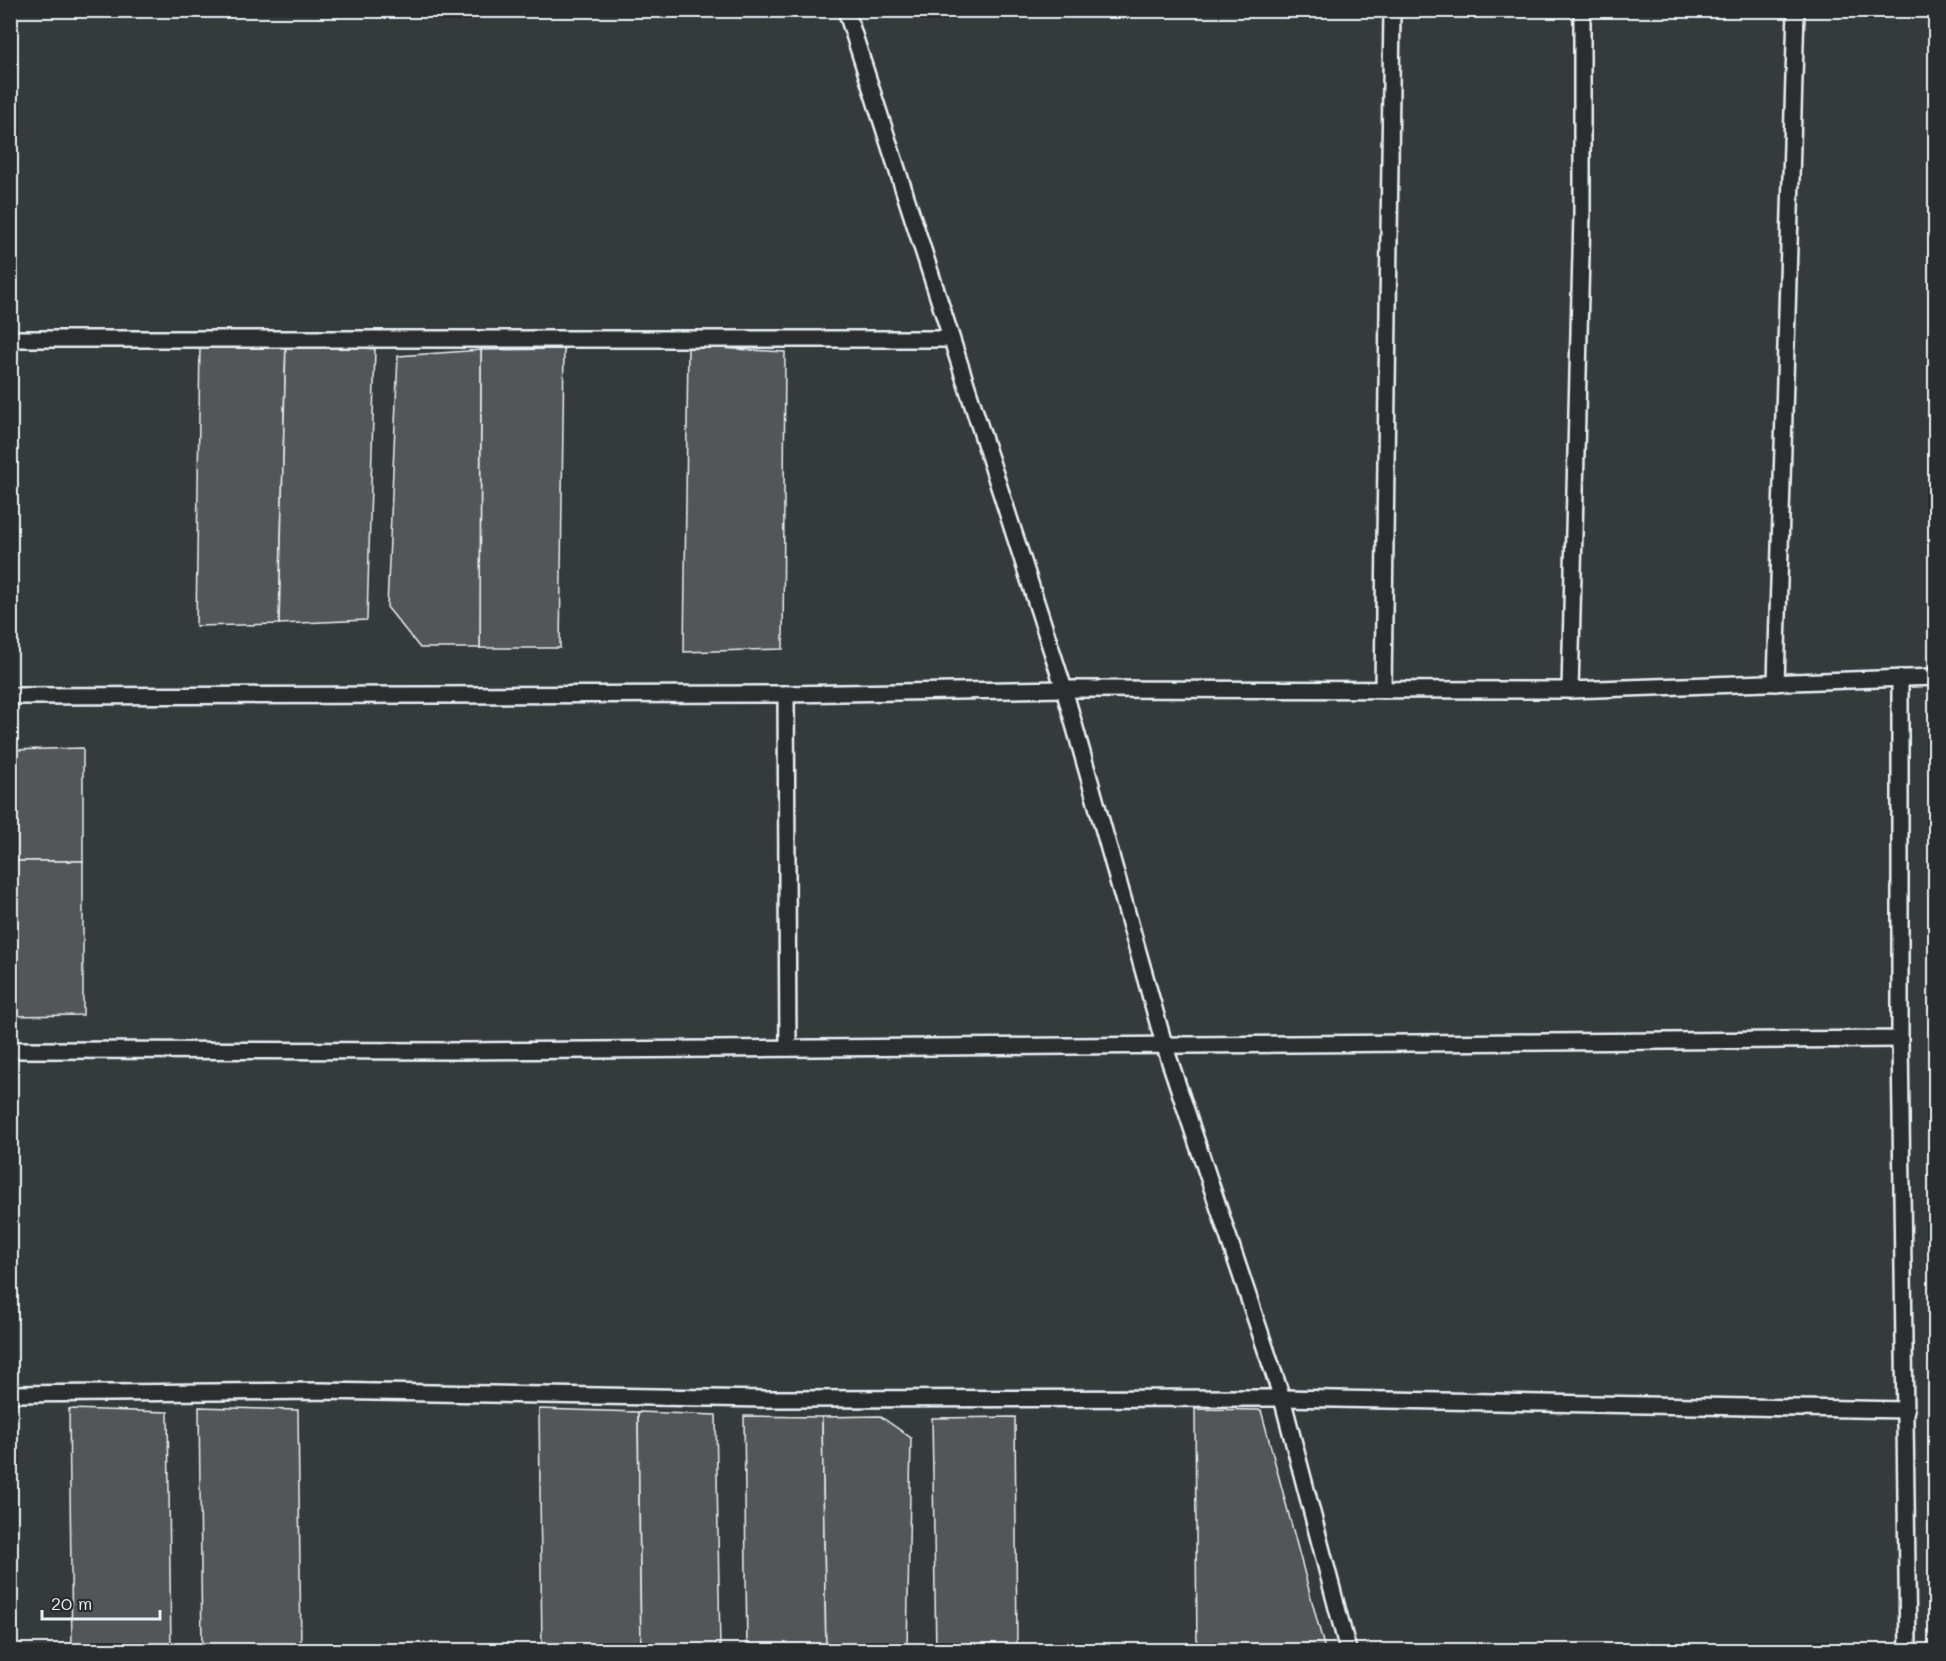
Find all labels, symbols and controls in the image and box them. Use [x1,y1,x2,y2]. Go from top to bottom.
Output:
scale bar [42,1583,160,1621]
text: 20 m [51,1591,92,1615]

